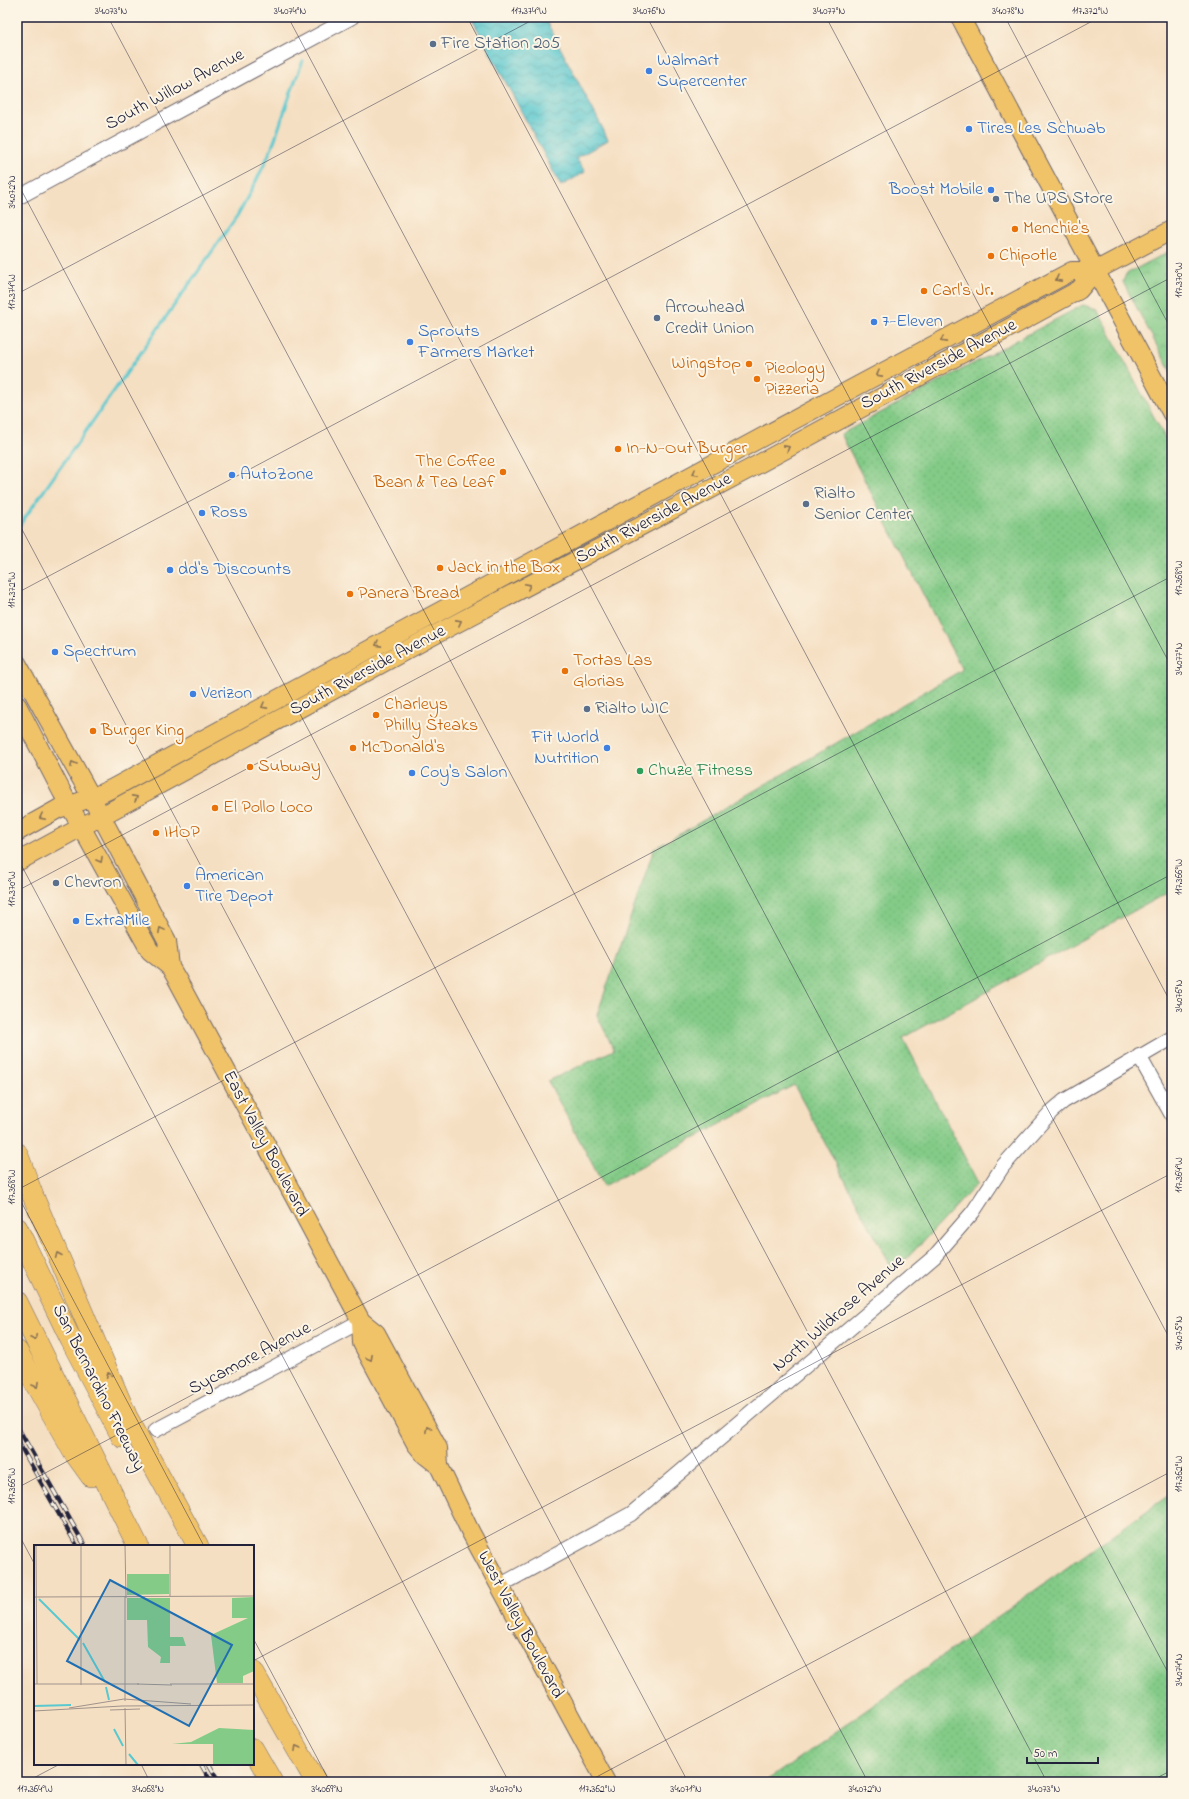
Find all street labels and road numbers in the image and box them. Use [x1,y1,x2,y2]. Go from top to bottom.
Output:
street label: South Willow Avenue [101,42,250,138]
street label: South Riverside Avenue [856,312,1023,417]
street label: South Riverside Avenue [571,466,738,571]
street label: South Riverside Avenue [285,618,452,723]
street label: East Valley Boulevard [215,1066,315,1222]
street label: North Wildrose Avenue [767,1248,912,1379]
street label: San Bernardino Freeway [45,1300,151,1476]
street label: Sycamore Avenue [184,1315,317,1402]
street label: West Valley Boulevard [470,1547,570,1703]

